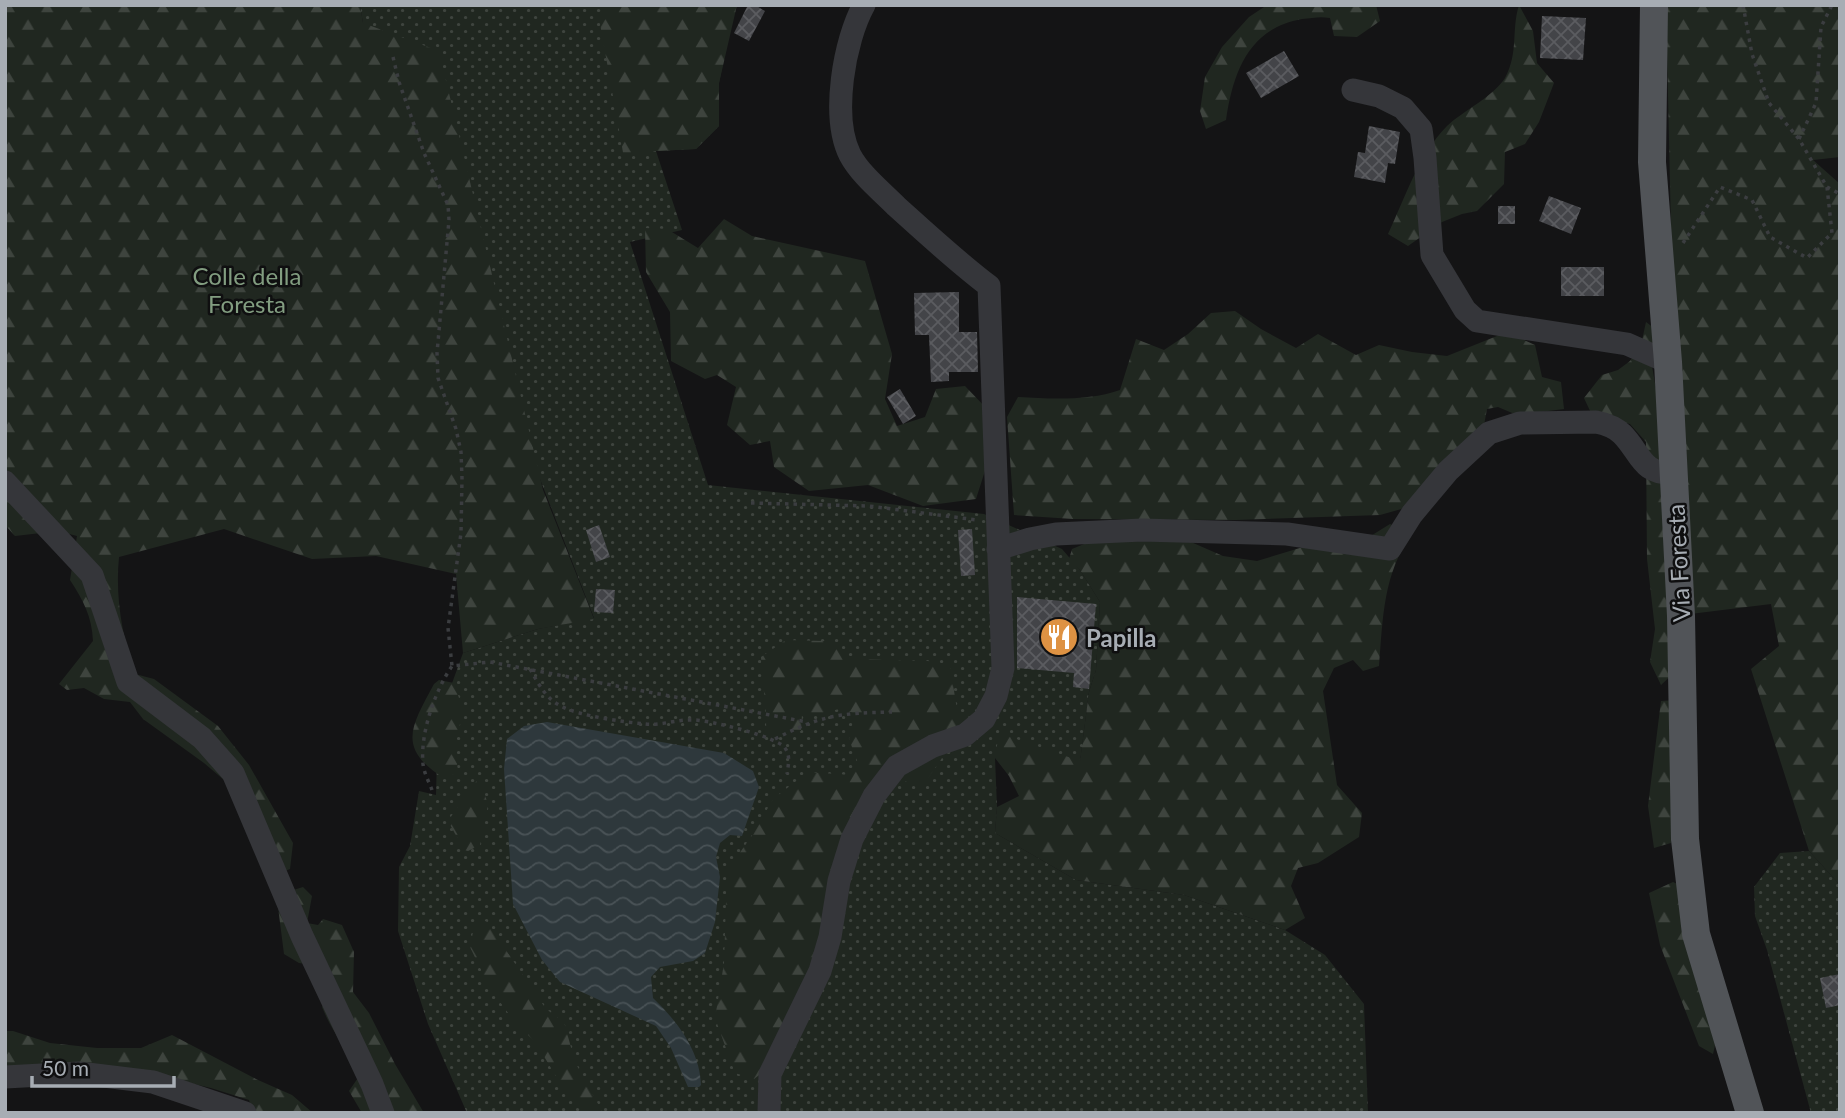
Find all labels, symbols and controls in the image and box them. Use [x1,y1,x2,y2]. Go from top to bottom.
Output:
park label: Colle della Foresta [193,261,301,318]
street label: Via Foresta [1660,503,1696,623]
restaurant icon: Papilla [1038,616,1080,658]
place label: Papilla [1086,623,1157,652]
scale bar [32,1044,173,1088]
text: 50 m [42,1055,89,1080]

